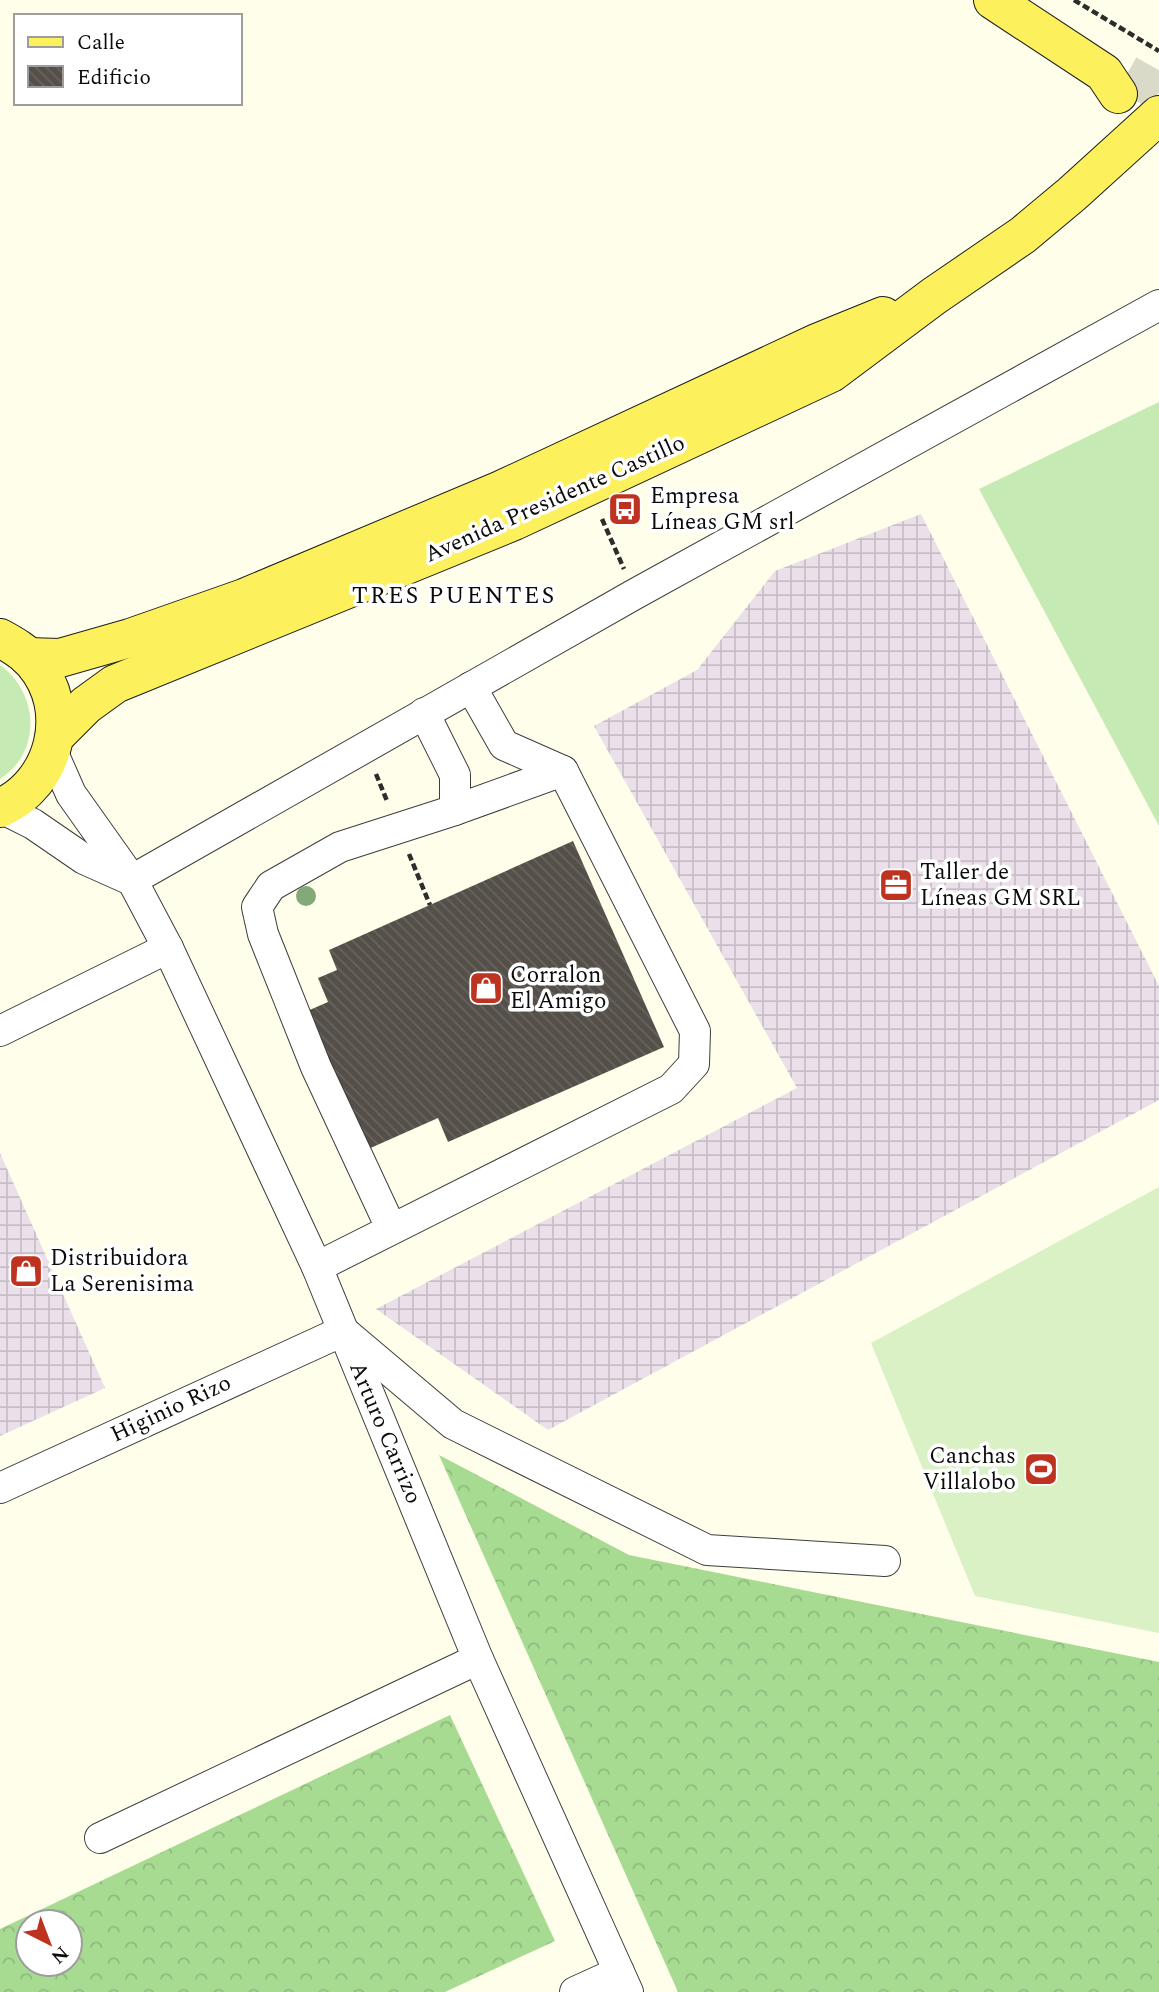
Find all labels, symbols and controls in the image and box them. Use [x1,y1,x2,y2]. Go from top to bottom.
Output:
legend [14,14,242,105]
text: Calle [77,27,125,59]
text: Edificio [77,62,151,94]
street label: Avenida Presidente Castillo [419,426,691,572]
place label: Empresa Líneas GM srl [650,479,795,540]
bus stop icon: Empresa Líneas GM srl [606,490,644,528]
district label: TRES PUENTES [352,578,556,614]
place label: Taller de Líneas GM SRL [920,855,1081,916]
office icon: Taller de Líneas GM SRL [877,866,915,904]
place label: Corralon El Amigo [510,958,606,1019]
shop icon: Corralon El Amigo [467,969,505,1007]
place label: Distribuidora La Serenisima [50,1241,194,1302]
shop icon: Distribuidora La Serenisima [7,1252,45,1290]
street label: Arturo Carrizo [339,1356,431,1510]
street label: Higinio Rizo [105,1366,237,1452]
place label: Canchas Villalobo [923,1439,1016,1500]
sports icon: Canchas Villalobo [1022,1450,1060,1488]
north arrow [14,1908,84,1978]
text: N [44,1939,75,1970]

